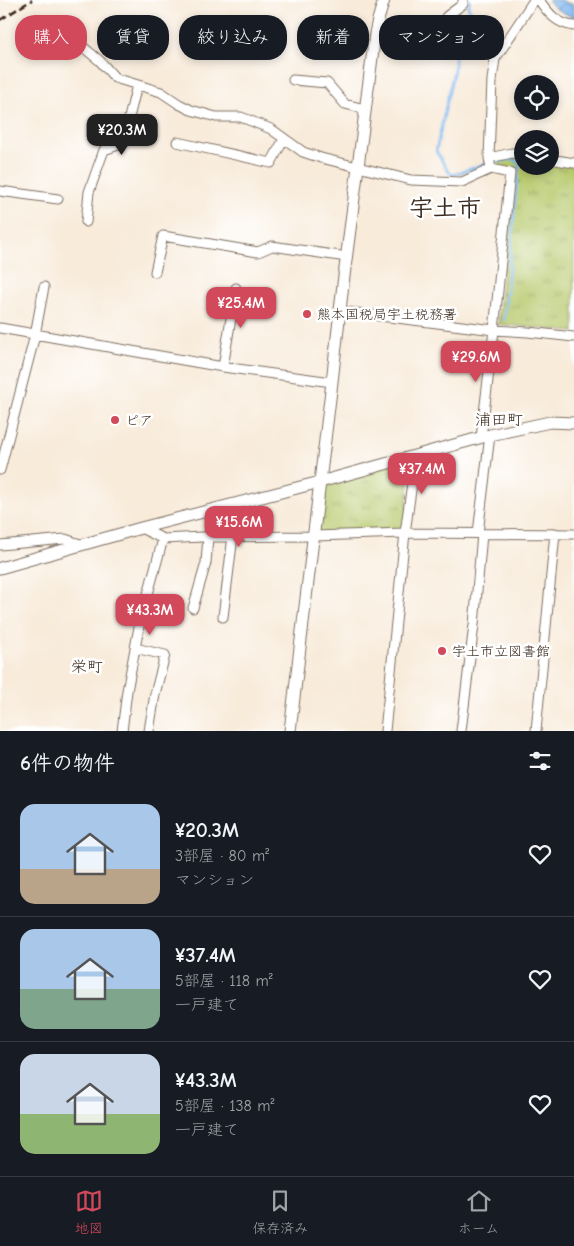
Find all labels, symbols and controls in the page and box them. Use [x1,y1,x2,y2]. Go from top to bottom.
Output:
chip: 購入 [15,15,87,60]
chip: 賃貸 [97,15,169,60]
chip: 絞り込み [179,15,287,60]
chip: 新着 [297,15,369,60]
chip: マンション [379,15,504,60]
map controls [514,75,559,175]
button: locate [514,75,559,120]
pin: ¥20.3M [81,114,163,156]
text: ¥20.3M [98,121,146,139]
button: layers [514,130,559,175]
district label: 宇土市 [409,194,481,222]
pin: ¥25.4M [200,286,282,329]
text: ¥25.4M [217,294,265,312]
place label: 熊本国税局宇土税務署 [317,306,457,323]
marker: 熊本国税局宇土税務署 [301,308,313,320]
pin: ¥29.6M [435,340,517,383]
text: ¥29.6M [452,348,500,366]
district label: 浦田町 [475,411,523,429]
place label: ピア [125,412,153,429]
marker: ピア [109,414,121,426]
pin: ¥37.4M [381,452,463,495]
text: ¥37.4M [399,460,445,478]
pin: ¥15.6M [198,506,280,548]
text: ¥15.6M [216,513,262,531]
pin: ¥43.3M [109,594,191,636]
text: ¥43.3M [127,601,173,619]
place label: 宇土市立図書館 [452,643,550,660]
marker: 宇土市立図書館 [436,645,448,657]
district label: 栄町 [71,658,103,676]
icon: filters [526,747,554,775]
text: 6件の物件 [20,751,115,775]
text: ¥20.3M [175,818,239,842]
icon: home [60,824,120,884]
icon: heart [526,840,554,868]
text: 3部屋 · 80 m² [175,847,269,865]
text: マンション [175,871,254,889]
text: ¥37.4M [175,943,236,967]
icon: home [60,949,120,1009]
icon: heart [526,965,554,993]
text: 5部屋 · 118 m² [175,972,273,990]
text: 一戸建て [175,996,239,1014]
text: ¥43.3M [175,1068,237,1092]
icon: home [60,1074,120,1134]
icon: heart [526,1090,554,1118]
text: 5部屋 · 138 m² [175,1097,274,1115]
text: 一戸建て [175,1121,239,1139]
tab: 地図 [75,1187,103,1237]
tab: 保存済み [252,1187,308,1237]
tab: ホーム [458,1187,499,1237]

